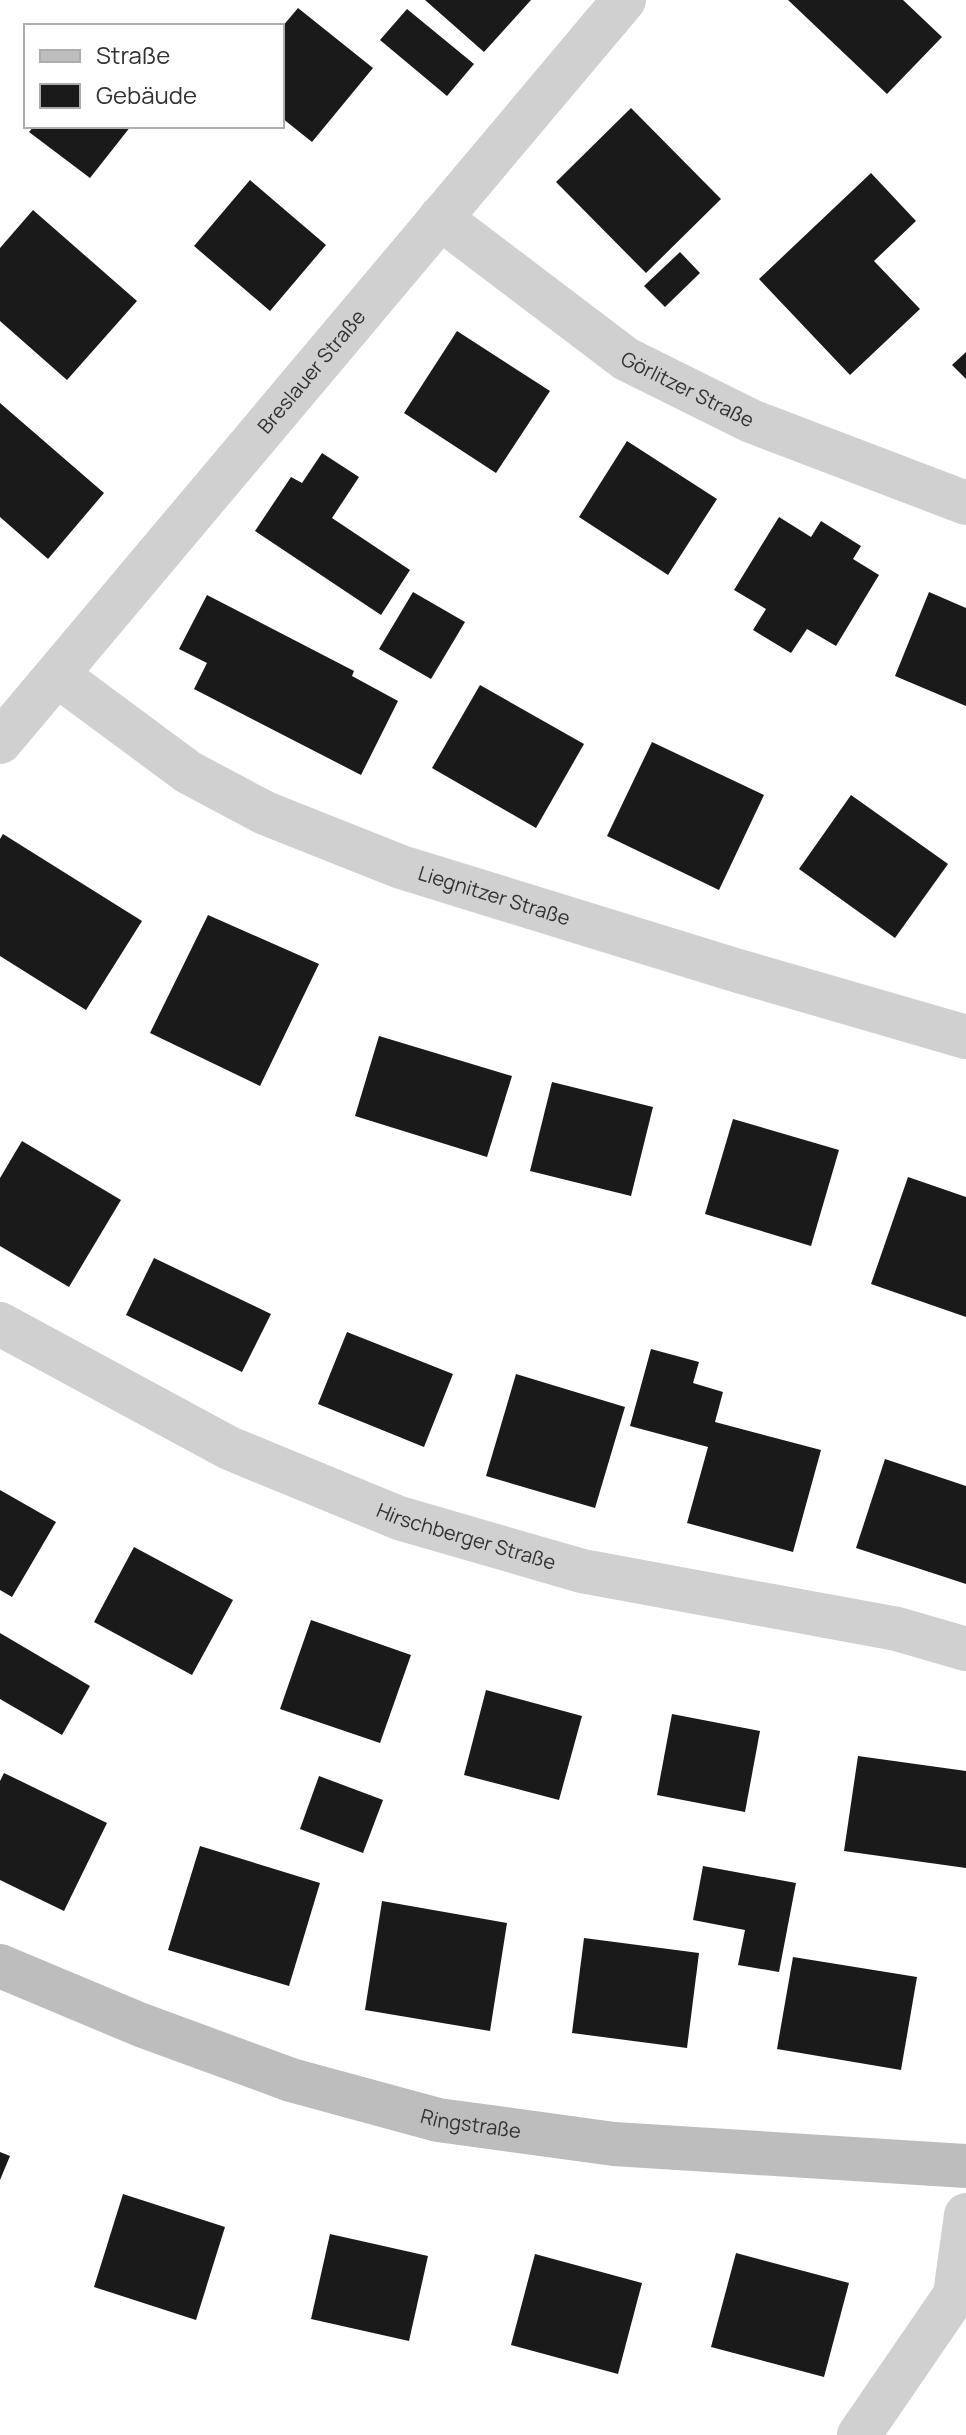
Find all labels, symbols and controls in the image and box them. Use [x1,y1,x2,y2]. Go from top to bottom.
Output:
legend [24,24,284,128]
text: Straße [96,38,170,71]
text: Gebäude [96,78,197,111]
street label: Breslauer Straße [251,304,371,439]
street label: Görlitzer Straße [617,345,759,433]
street label: Liegnitzer Straße [415,859,574,931]
street label: Hirschberger Straße [373,1496,559,1576]
street label: Ringstraße [418,2102,523,2144]

